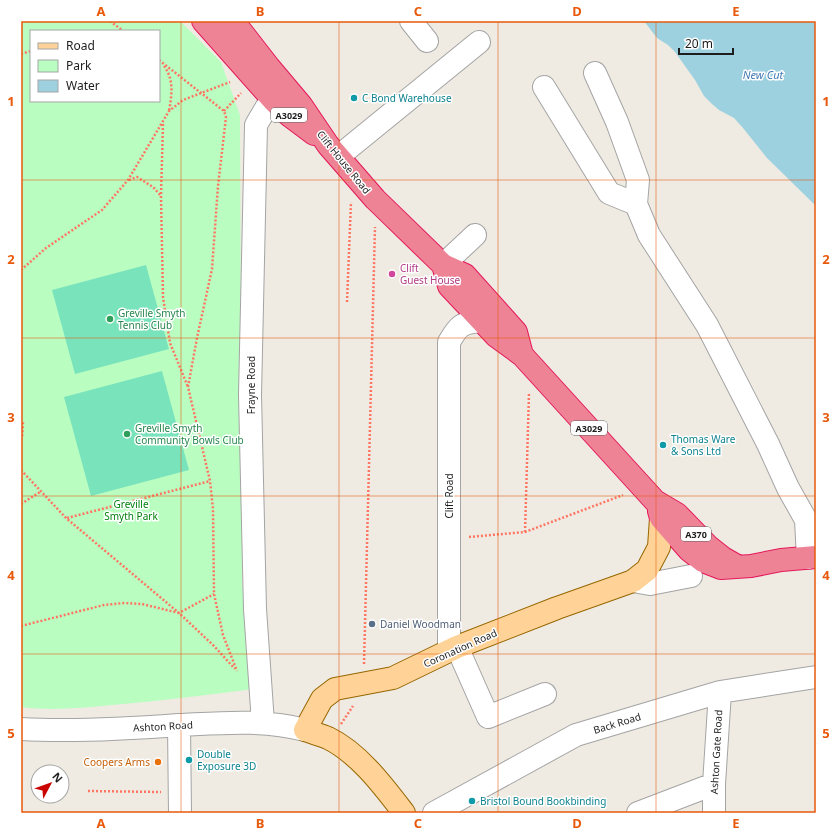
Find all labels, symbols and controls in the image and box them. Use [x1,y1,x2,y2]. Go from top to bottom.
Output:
text: A [97,2,106,20]
text: B [256,2,264,20]
text: C [414,2,422,20]
text: D [572,2,582,20]
text: E [732,2,740,20]
legend [30,30,160,102]
scale bar [679,30,733,56]
text: 20 m [685,35,713,52]
text: Road [66,37,95,54]
text: Park [66,57,92,74]
water label: New Cut [743,67,784,82]
text: Water [66,77,100,94]
place label: C Bond Warehouse [362,91,452,105]
text: 1 [7,92,15,110]
text: 1 [822,92,830,110]
marker: C Bond Warehouse [349,93,359,103]
road number: A3029 [271,108,307,122]
street label: Clift House Road [314,127,374,197]
text: 2 [7,250,15,268]
text: 2 [822,250,830,268]
place label: Clift Guest House [400,261,461,287]
marker: Clift Guest House [387,269,397,279]
place label: Greville Smyth Tennis Club [118,306,185,332]
marker: Greville Smyth Tennis Club [105,314,115,324]
street label: Frayne Road [244,356,258,414]
text: 3 [7,408,15,426]
text: 3 [822,408,830,426]
place label: Greville Smyth Community Bowls Club [135,421,244,447]
road number: A3029 [571,421,607,435]
marker: Greville Smyth Community Bowls Club [122,429,132,439]
place label: Thomas Ware & Sons Ltd [671,432,736,458]
marker: Thomas Ware & Sons Ltd [658,440,668,450]
street label: Clift Road [442,473,456,519]
park label: Greville Smyth Park [104,497,158,523]
road number: A370 [681,527,711,541]
text: 4 [7,566,15,584]
text: 4 [822,566,830,584]
place label: Daniel Woodman [380,617,461,631]
marker: Daniel Woodman [367,619,377,629]
street label: Coronation Road [421,625,499,671]
street label: Back Road [592,709,642,737]
street label: Ashton Gate Road [707,709,725,795]
street label: Ashton Road [133,717,193,735]
text: 5 [7,724,15,742]
text: 5 [822,724,830,742]
place label: Double Exposure 3D [197,747,256,773]
place label: Coopers Arms [84,755,150,769]
marker: Double Exposure 3D [184,755,194,765]
marker: Coopers Arms [153,757,163,767]
north arrow [30,764,70,804]
text: N [49,769,67,785]
place label: Bristol Bound Bookbinding [480,794,606,808]
marker: Bristol Bound Bookbinding [467,796,477,806]
text: A [97,814,106,832]
text: B [256,814,264,832]
text: C [414,814,422,832]
text: D [572,814,582,832]
text: E [732,814,740,832]

